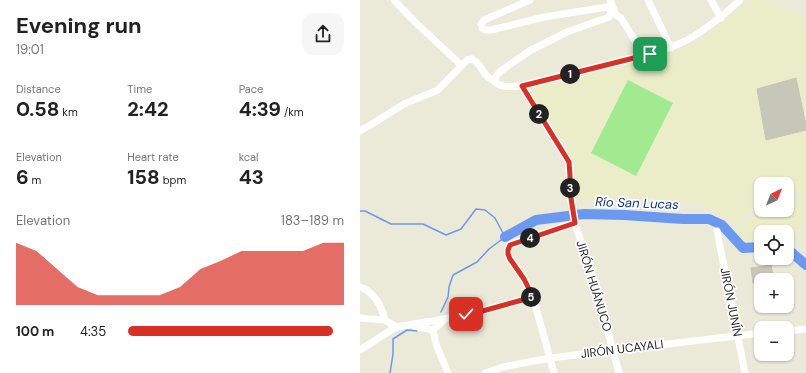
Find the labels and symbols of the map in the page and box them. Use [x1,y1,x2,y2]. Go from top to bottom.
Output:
pin [633,37,667,71]
pin: 1 [560,64,580,84]
pin: 2 [529,104,549,124]
north arrow [754,177,794,217]
pin: 3 [560,178,580,198]
water label: Río San Lucas [595,193,679,213]
pin: 4 [520,228,540,248]
street label: JIRÓN HUÁNUCO [573,239,615,333]
street label: JIRÓN JUNÍN [716,266,746,338]
pin: 5 [521,287,541,307]
pin [449,297,483,331]
street label: JIRÓN UCAYALI [580,336,664,362]

